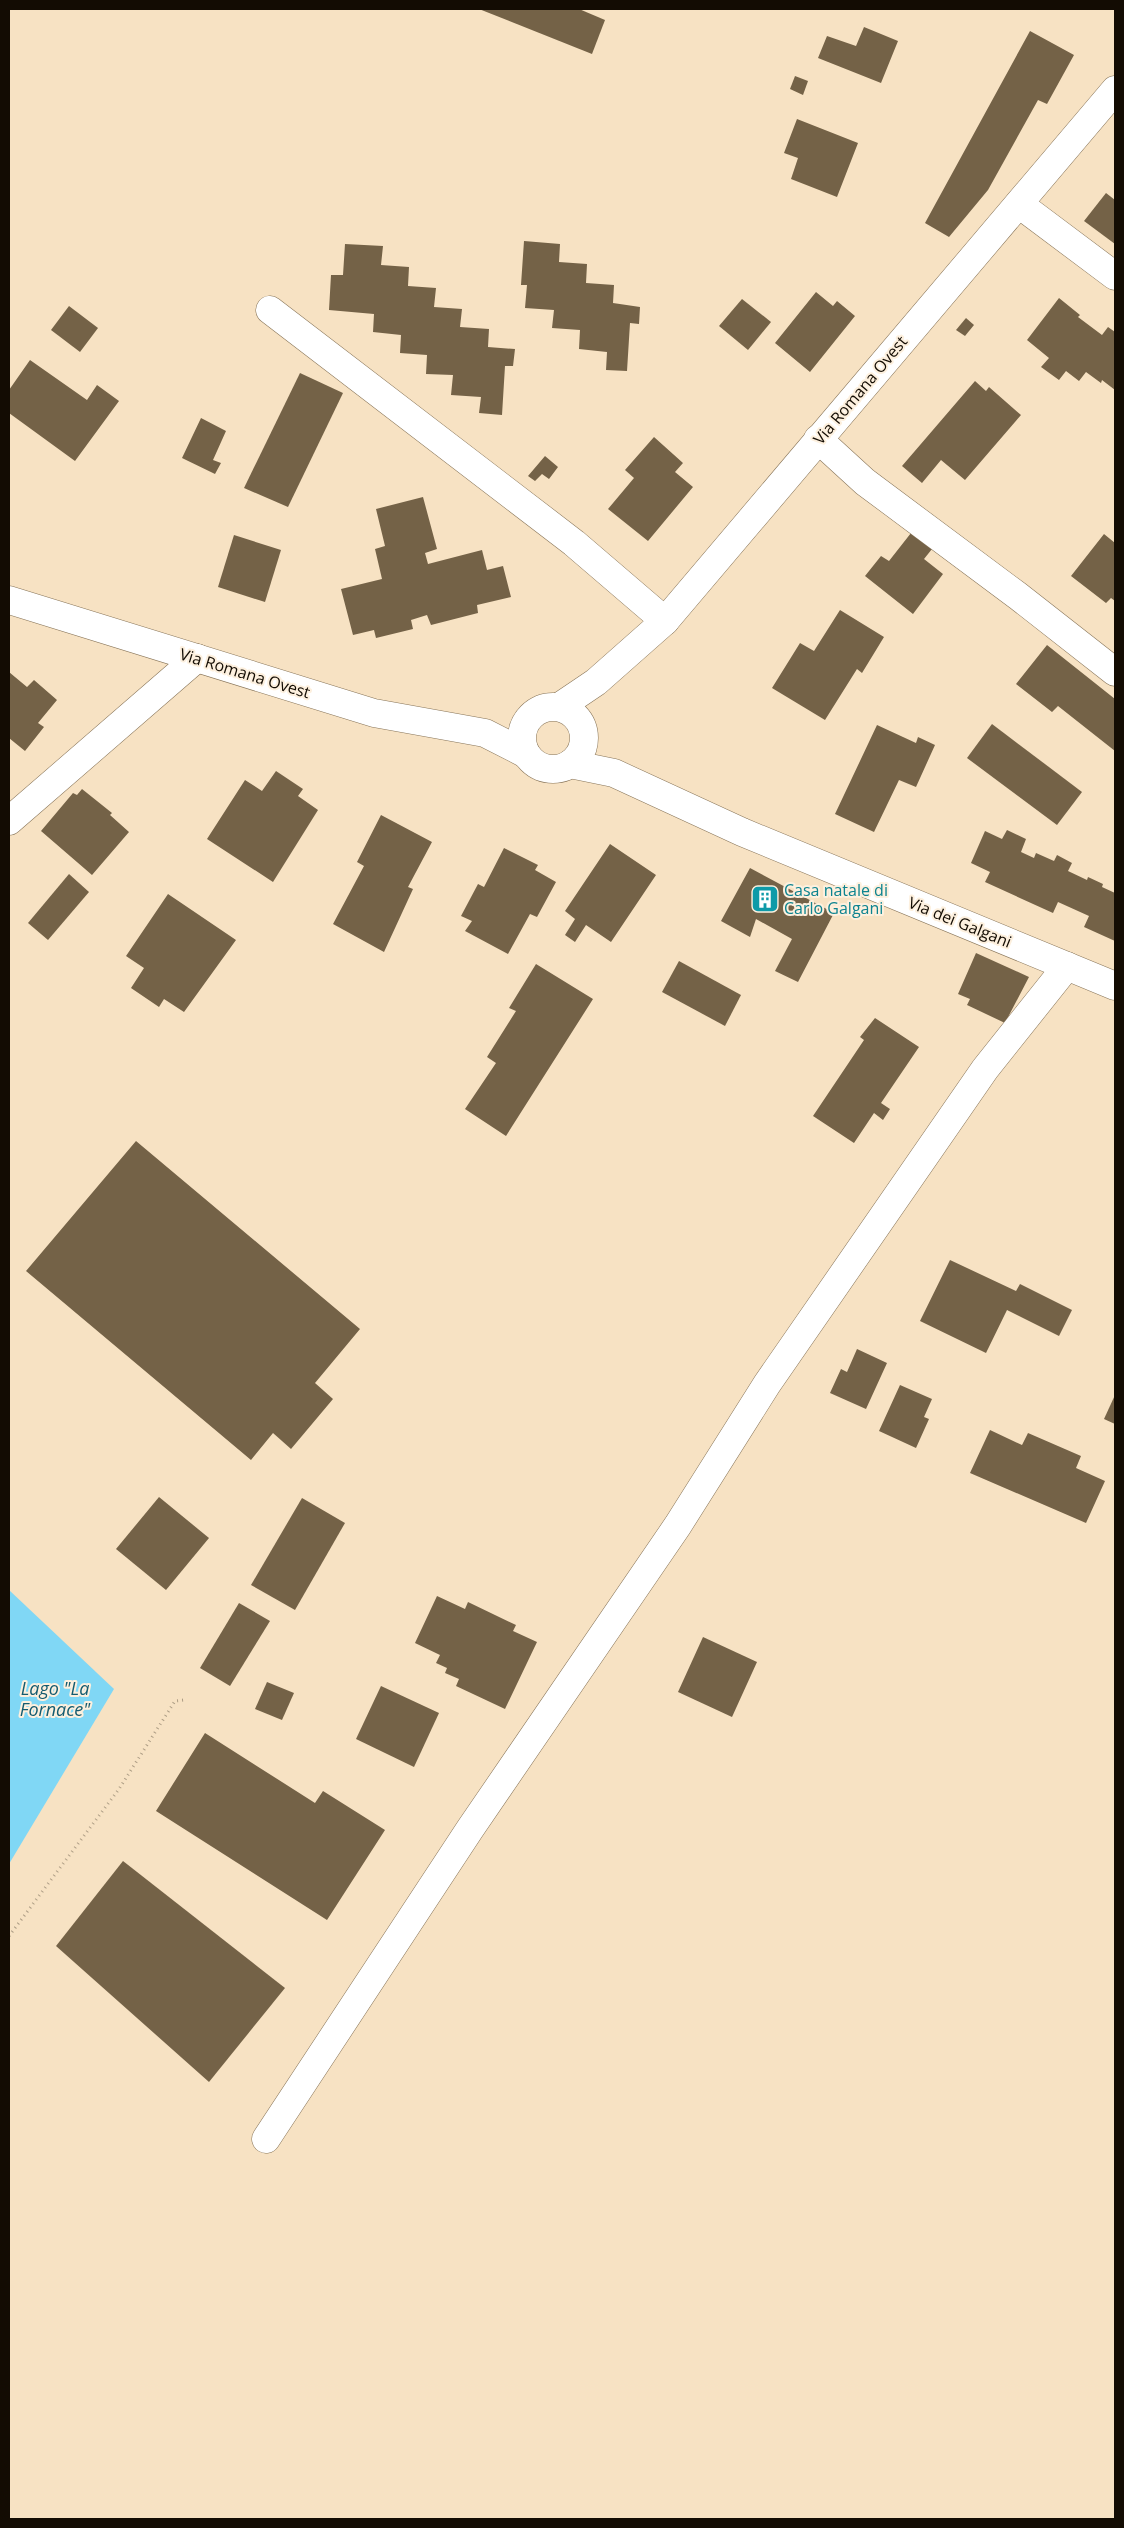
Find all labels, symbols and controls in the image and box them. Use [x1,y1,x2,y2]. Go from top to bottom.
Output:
street label: Via Romana Ovest [808,331,912,449]
street label: Via Romana Ovest [177,643,313,703]
place label: Casa natale di Carlo Galgani [784,879,888,919]
building icon: Casa natale di Carlo Galgani [750,884,780,914]
street label: Via dei Galgani [905,891,1015,953]
water label: Lago "La Fornace" [20,1676,91,1721]

